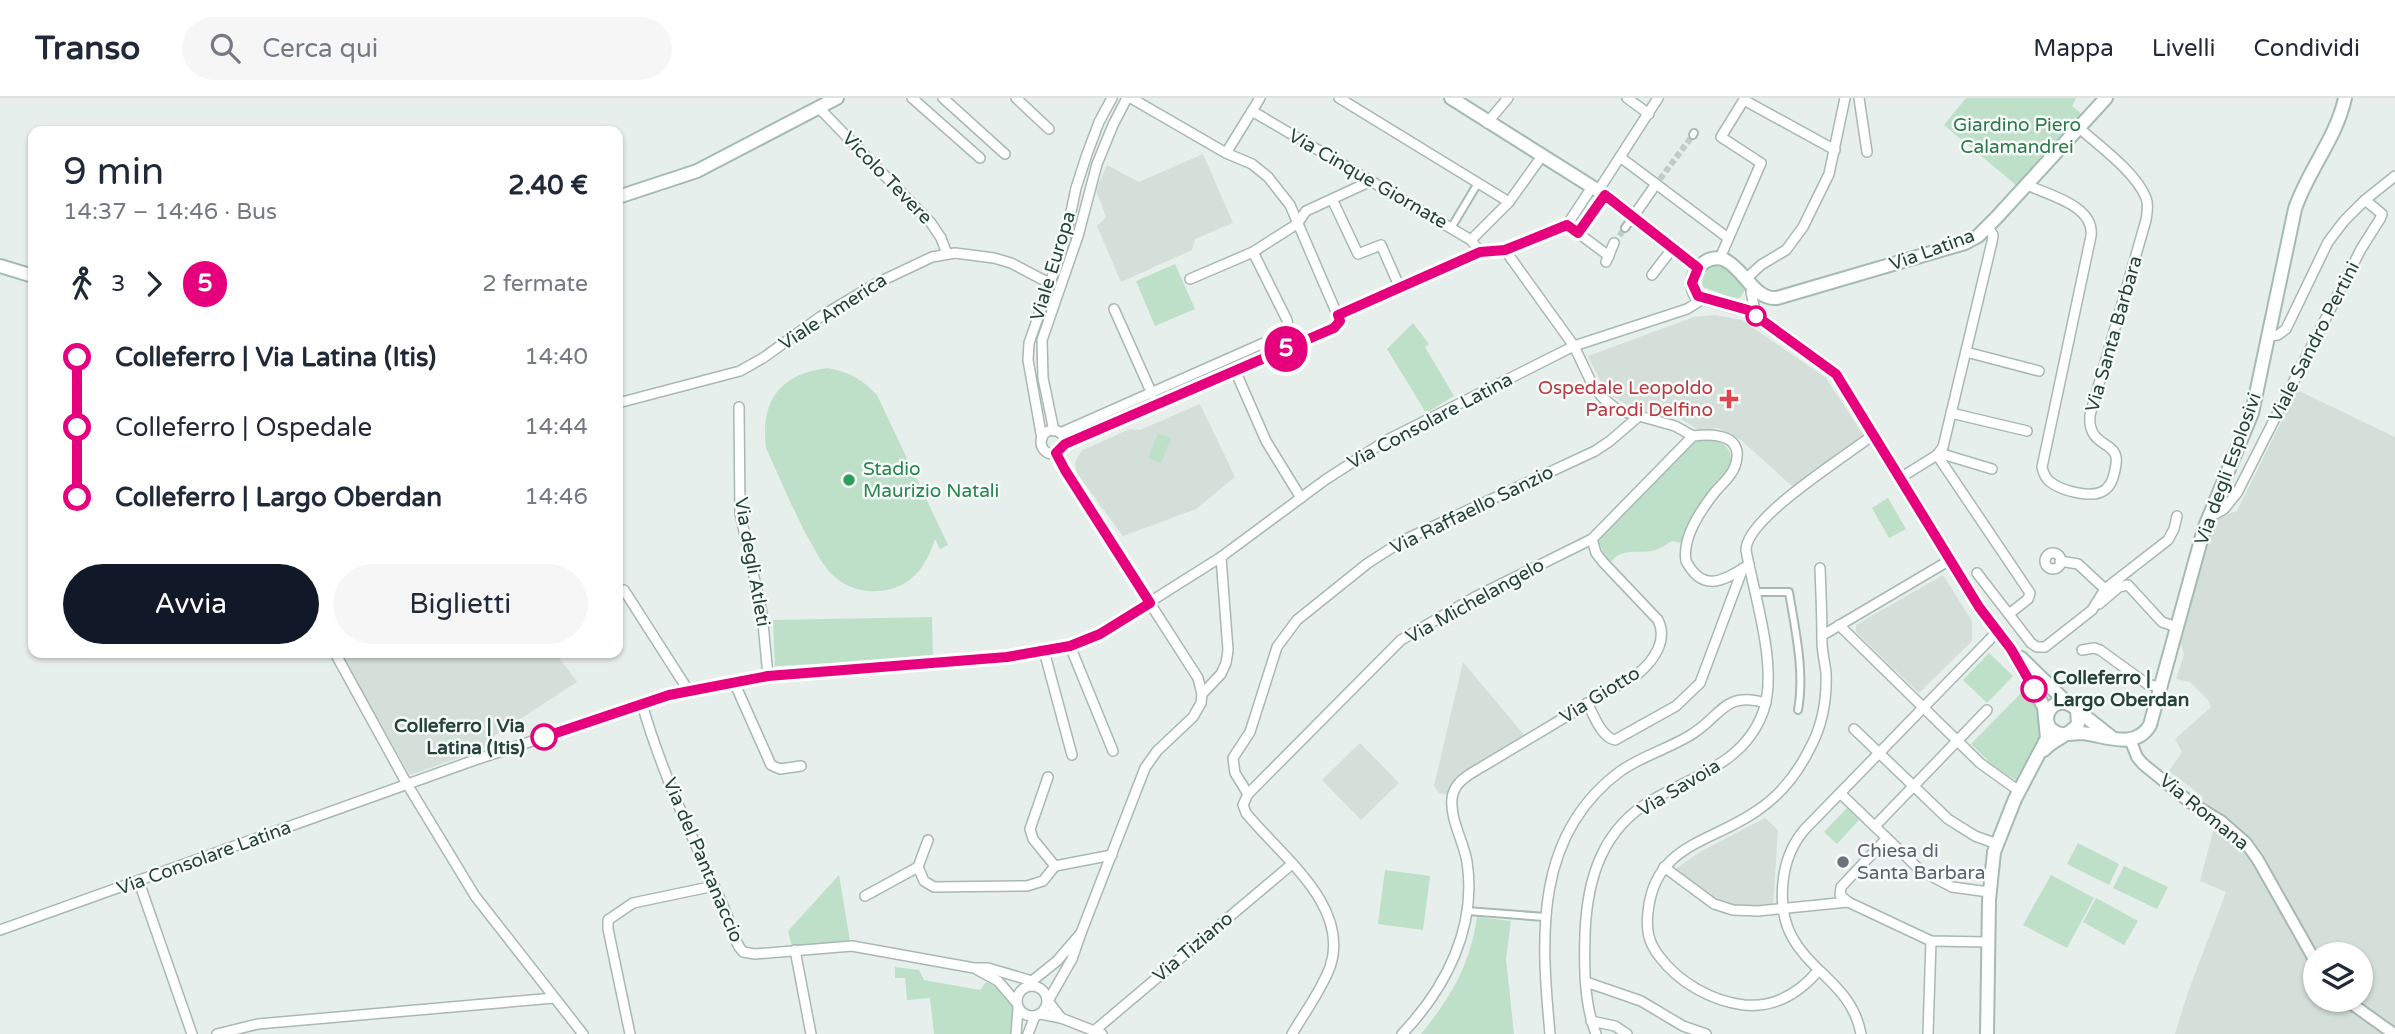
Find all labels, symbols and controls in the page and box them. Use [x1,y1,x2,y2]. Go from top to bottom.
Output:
search box [182,17,672,80]
text: Transo [35,29,140,68]
icon: search [206,29,244,67]
text: Cerca qui [262,33,378,64]
text: Mappa [2033,34,2114,63]
text: Livelli [2152,34,2216,63]
text: Condividi [2254,34,2360,63]
park label: Giardino Piero Calamandrei [1953,114,2081,158]
street label: Via Cinque Giornate [1285,124,1451,234]
street label: Vicolo Tevere [837,127,937,229]
text: 9 min [63,149,164,195]
text: 2.40 € [508,170,588,201]
text: 14:37 – 14:46 · Bus [63,198,277,226]
street label: Viale Europa [1026,209,1080,323]
street label: Via Latina [1886,224,1978,276]
street label: Via Santa Barbara [2081,253,2147,415]
street label: Viale Sandro Pertini [2264,258,2364,426]
icon: walk [63,265,101,303]
icon: forward [135,265,173,303]
text: 5 [197,269,213,298]
street label: Viale America [775,269,891,355]
text: 3 [111,270,125,298]
text: 2 fermate [482,270,588,298]
unlabelled marker [1746,306,1766,326]
line badge: 5 [1263,326,1309,372]
text: 5 [1278,334,1294,363]
text: Colleferro | Via Latina (Itis) [115,342,436,373]
text: 14:40 [524,343,588,371]
street label: Via Consolare Latina [1344,368,1516,474]
place label: Ospedale Leopoldo Parodi Delfino [1538,377,1713,421]
marker: Ospedale Leopoldo Parodi Delfino [1719,389,1739,409]
street label: Via degli Esplosivi [2190,390,2266,548]
text: Colleferro | Ospedale [115,412,372,443]
text: 14:44 [524,413,588,441]
place label: Stadio Maurizio Natali [863,458,999,502]
street label: Via Raffaello Sanzio [1387,461,1557,559]
marker: Stadio Maurizio Natali [841,472,857,488]
text: Colleferro | Largo Oberdan [115,482,442,513]
text: 14:46 [524,483,588,511]
street label: Via degli Atleti [730,496,774,628]
street label: Via Michelangelo [1402,554,1548,648]
button: Avvia [63,564,319,644]
button: Biglietti [333,564,588,644]
street label: Via Giotto [1556,662,1644,728]
place label: Colleferro | Largo Oberdan [2053,667,2189,712]
marker: Colleferro | Largo Oberdan [2021,676,2047,702]
place label: Colleferro | Via Latina (Itis) [394,715,525,759]
marker: Colleferro | Via Latina (Itis) [531,724,557,750]
street label: Via Savoia [1634,755,1724,821]
street label: Via Romana [2155,769,2253,855]
street label: Via del Pantanaccio [658,774,748,946]
street label: Via Consolare Latina [114,816,294,900]
place label: Chiesa di Santa Barbara [1857,840,1985,884]
marker: Chiesa di Santa Barbara [1835,854,1851,870]
street label: Via Tiziano [1149,907,1237,987]
map controls [2303,942,2373,1012]
button: layers [2303,942,2373,1012]

